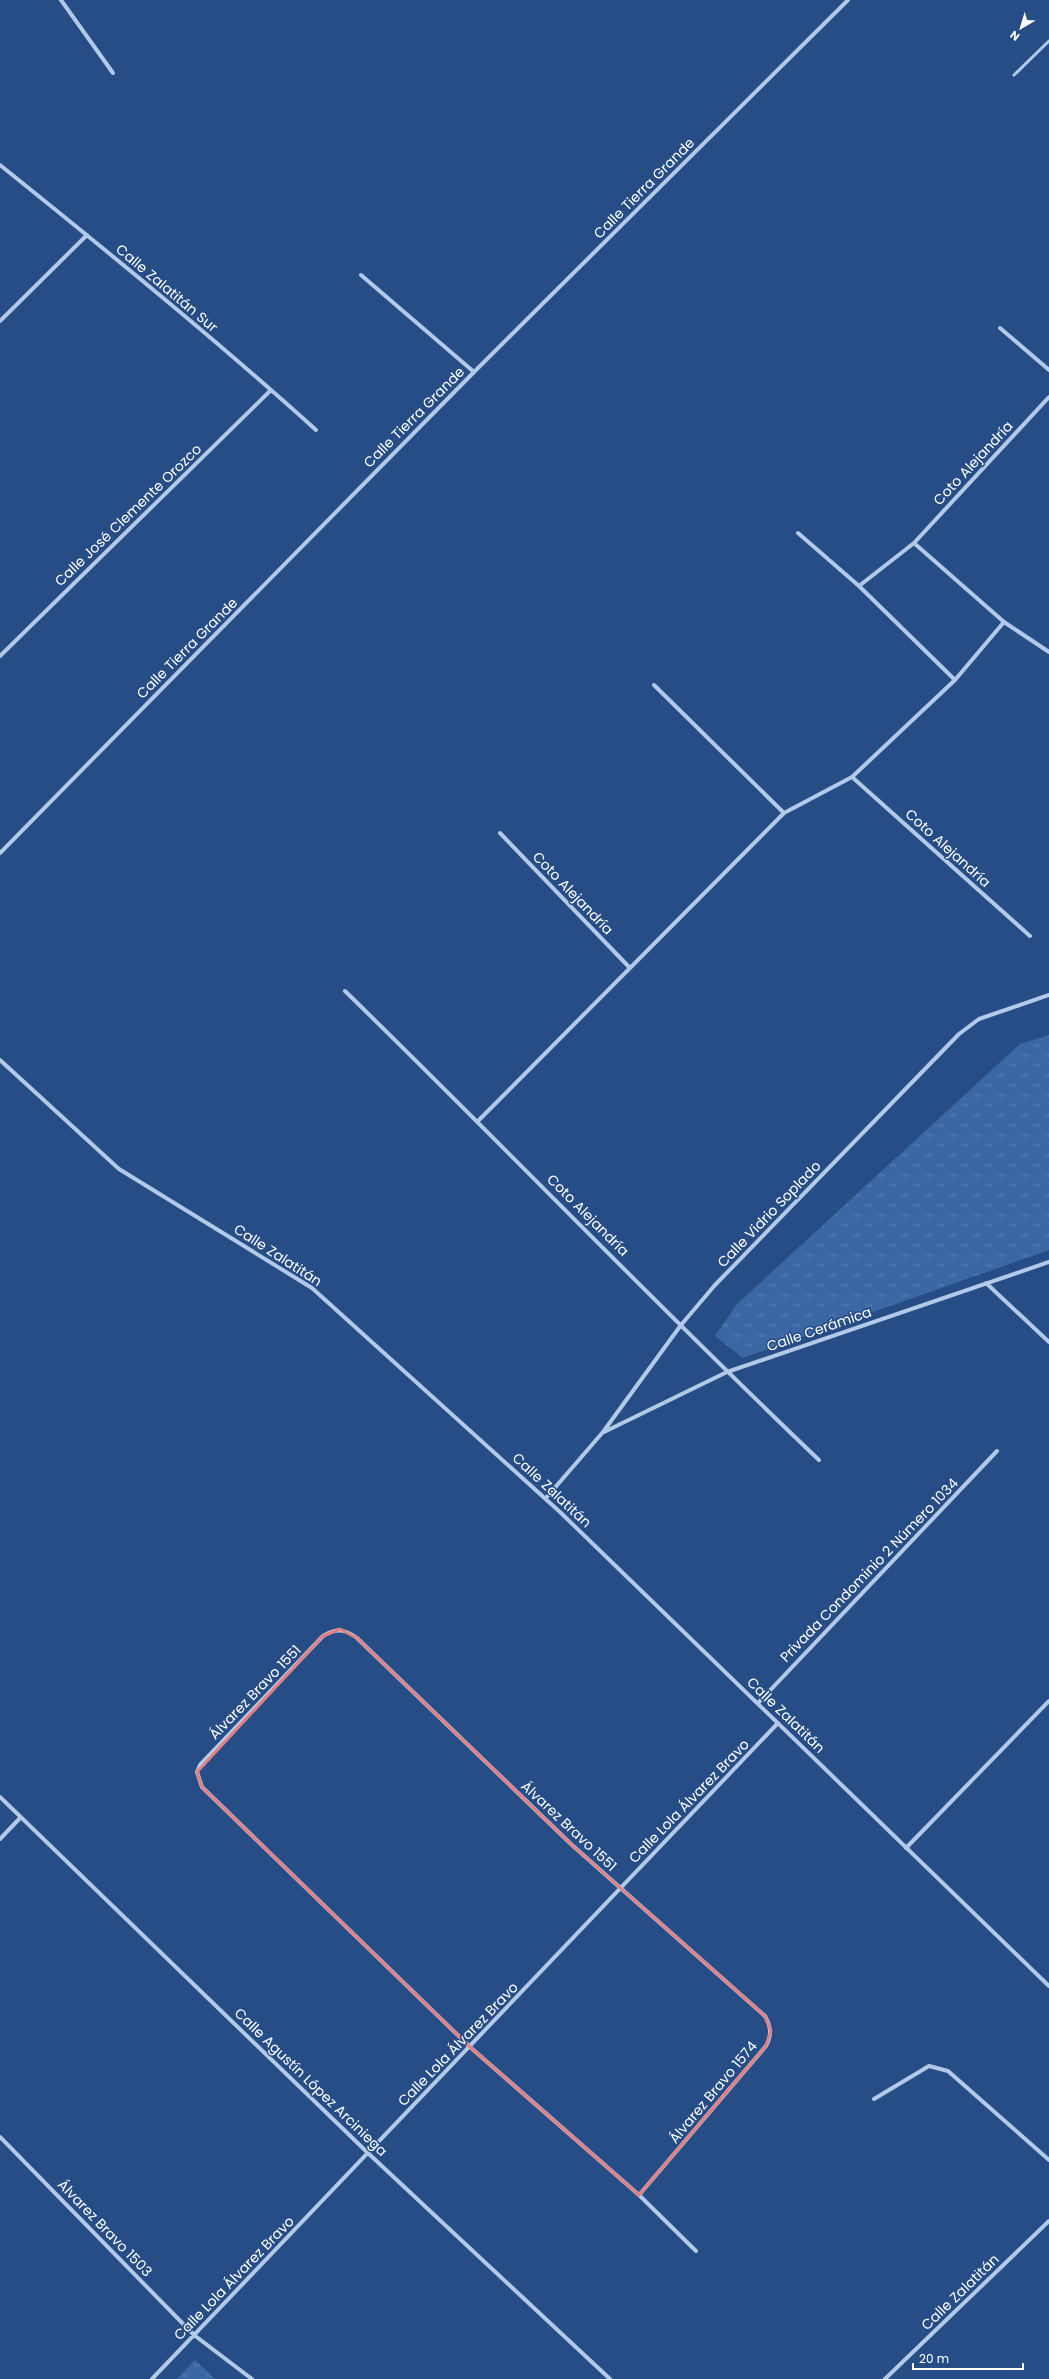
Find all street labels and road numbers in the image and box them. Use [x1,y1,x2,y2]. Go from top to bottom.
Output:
street label: Calle Tierra Grande [589,133,699,243]
street label: Calle Zalatitán Sur [112,239,222,337]
street label: Calle Tierra Grande [359,362,469,472]
street label: Coto Alejandría [929,416,1017,510]
street label: Calle José Clemente Orozco [50,439,206,591]
street label: Calle Tierra Grande [132,593,242,703]
street label: Coto Alejandría [901,804,995,892]
street label: Coto Alejandría [528,847,618,939]
street label: Calle Vidrio Soplado [713,1156,825,1272]
street label: Coto Alejandría [543,1170,633,1260]
street label: Calle Zalatitán [230,1219,326,1291]
street label: Calle Cerámica [764,1302,874,1356]
street label: Calle Zalatitán [508,1448,596,1532]
street label: Privada Condominio 2 Número 1034 [775,1473,963,1666]
street label: Álvarez Bravo 1551 [205,1640,305,1744]
street label: Calle Zalatitán [743,1673,829,1757]
street label: Calle Lola Álvarez Bravo [624,1734,754,1867]
street label: Álvarez Bravo 1551 [517,1776,621,1876]
street label: Calle Lola Álvarez Bravo [393,1977,523,2110]
street label: Calle Agustín López Arciniega [230,2003,392,2161]
street label: Álvarez Bravo 1574 [664,2036,762,2147]
street label: Álvarez Bravo 1503 [53,2175,157,2281]
street label: Calle Lola Álvarez Bravo [169,2211,299,2344]
street label: Calle Zalatitán [917,2250,1003,2334]

